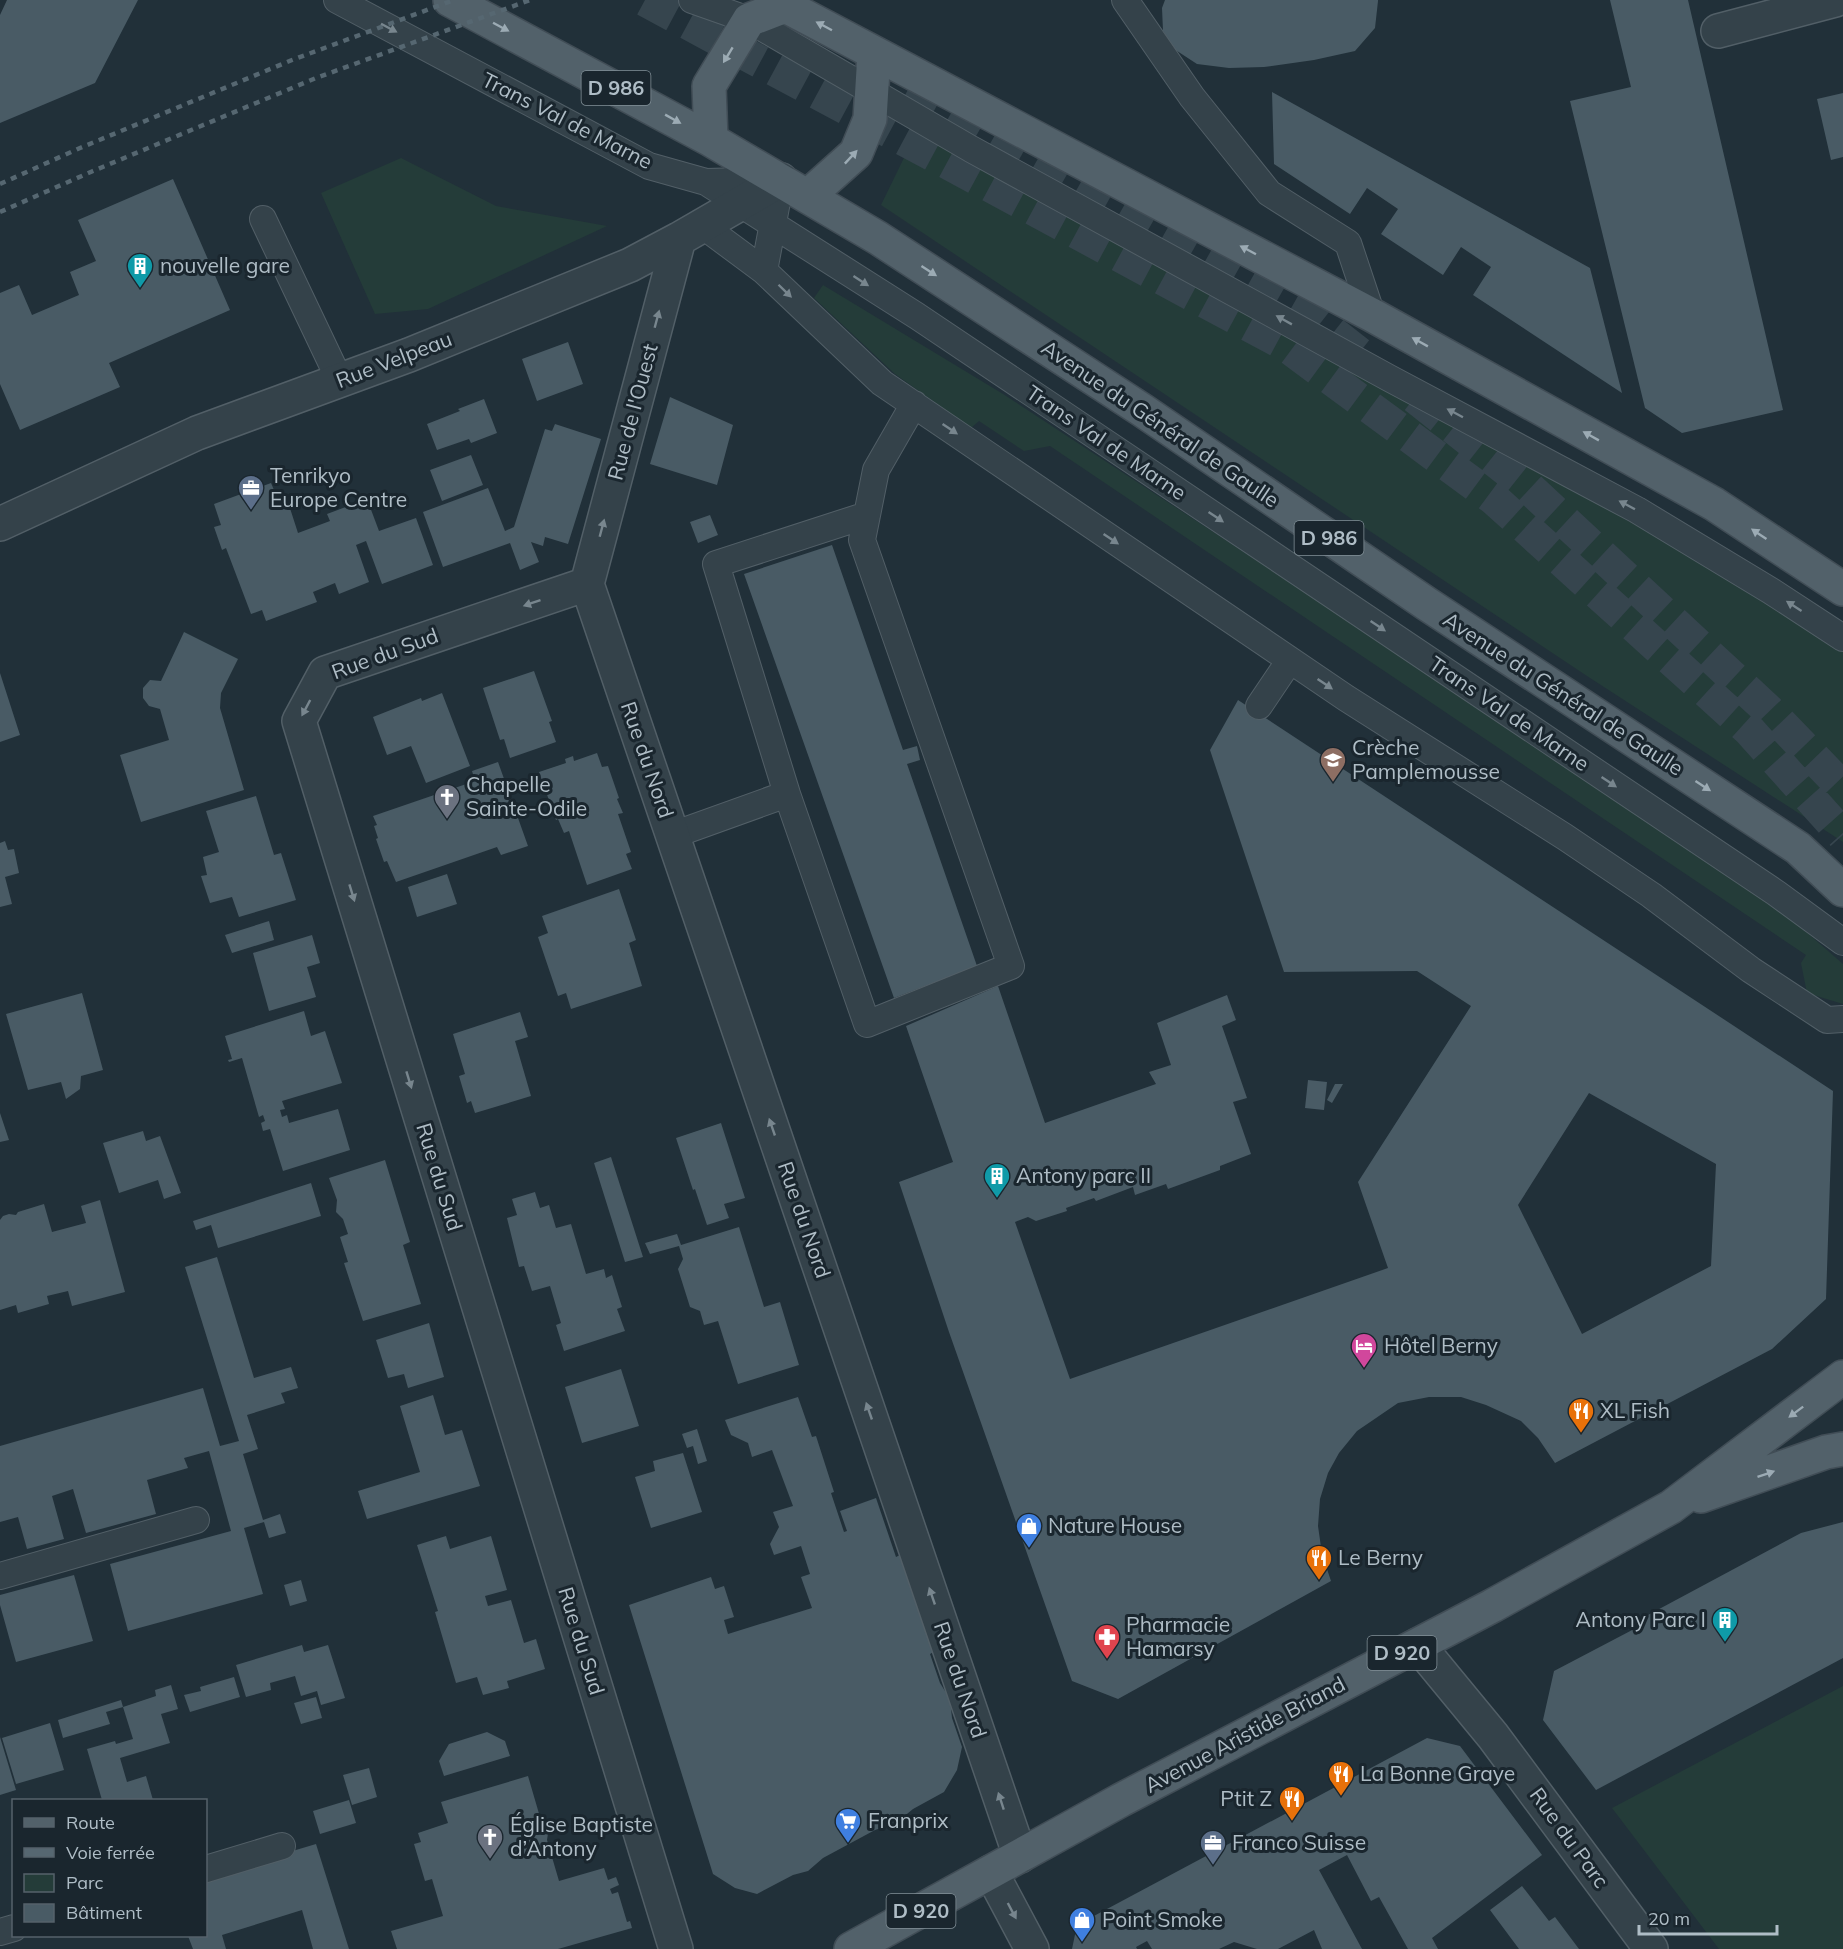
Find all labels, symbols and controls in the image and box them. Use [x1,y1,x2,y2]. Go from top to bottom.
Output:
one-way arrow [816,21,833,31]
one-way arrow [493,22,510,32]
one-way arrow [381,23,398,33]
one-way arrow [723,47,733,64]
street label: Trans Val de Marne [478,66,657,174]
road number: D 986 [582,71,650,105]
one-way arrow [665,114,682,124]
one-way arrow [844,149,858,164]
one-way arrow [1239,245,1256,255]
building icon: nouvelle gare [125,251,155,289]
place label: nouvelle gare [160,252,290,278]
one-way arrow [920,266,937,277]
one-way arrow [853,275,869,287]
one-way arrow [777,284,792,298]
one-way arrow [653,310,663,328]
one-way arrow [1275,315,1292,325]
street label: Rue Velpeau [332,325,455,393]
street label: Avenue du Général de Gaulle [1037,334,1284,512]
one-way arrow [1411,337,1428,347]
street label: Rue de l'Ouest [601,341,663,483]
street label: Trans Val de Marne [1022,379,1192,505]
one-way arrow [1447,408,1464,418]
one-way arrow [942,423,958,434]
one-way arrow [1582,431,1599,441]
place label: Tenrikyo Europe Centre [270,462,407,512]
office icon: Tenrikyo Europe Centre [236,473,266,511]
one-way arrow [1618,500,1635,510]
one-way arrow [1208,512,1224,523]
one-way arrow [598,519,607,537]
road number: D 986 [1294,521,1364,555]
one-way arrow [1751,529,1767,540]
one-way arrow [1103,533,1119,545]
one-way arrow [523,599,541,608]
one-way arrow [1786,601,1802,612]
street label: Avenue du Général de Gaulle [1439,606,1688,781]
one-way arrow [1369,620,1385,632]
street label: Rue du Sud [328,622,442,684]
street label: Trans Val de Marne [1425,650,1595,776]
one-way arrow [1316,678,1333,689]
street label: Rue du Nord [616,698,680,821]
one-way arrow [301,700,311,717]
place label: Crèche Pamplemousse [1352,734,1500,784]
school or university icon: Crèche Pamplemousse [1318,745,1348,783]
place label: Chapelle Sainte-Odile [466,771,587,821]
one-way arrow [1601,776,1618,787]
one-way arrow [1695,781,1711,792]
church icon: Chapelle Sainte-Odile [432,782,462,820]
one-way arrow [348,884,357,902]
one-way arrow [405,1071,414,1089]
one-way arrow [767,1118,777,1136]
street label: Rue du Sud [411,1120,469,1234]
street label: Rue du Nord [773,1158,837,1281]
building icon: Antony parc II [982,1161,1012,1199]
place label: Antony parc II [1016,1162,1151,1188]
hotel icon: Hôtel Berny [1349,1331,1379,1369]
place label: Hôtel Berny [1384,1332,1498,1358]
restaurant icon: XL Fish [1566,1396,1596,1434]
place label: XL Fish [1600,1397,1670,1423]
one-way arrow [864,1402,873,1420]
one-way arrow [1789,1406,1805,1418]
one-way arrow [1757,1468,1775,1478]
shop icon: Nature House [1014,1511,1044,1549]
place label: Nature House [1048,1512,1182,1538]
restaurant icon: Le Berny [1304,1543,1334,1581]
place label: Le Berny [1338,1544,1423,1570]
street label: Rue du Sud [553,1584,611,1698]
one-way arrow [926,1587,936,1605]
building icon: Antony Parc I [1710,1605,1740,1643]
place label: Antony Parc I [1576,1606,1706,1632]
place label: Pharmacie Hamarsy [1126,1611,1230,1661]
street label: Rue du Nord [929,1618,993,1741]
pharmacy icon: Pharmacie Hamarsy [1092,1622,1122,1660]
road number: D 920 [1368,1636,1436,1670]
street label: Avenue Aristide Briand [1140,1670,1349,1798]
restaurant icon: La Bonne Graye [1326,1759,1356,1797]
place label: La Bonne Graye [1360,1760,1515,1786]
street label: Rue du Parc [1525,1782,1615,1893]
restaurant icon: Ptit Z [1277,1784,1307,1822]
place label: Ptit Z [1220,1785,1272,1811]
one-way arrow [996,1792,1005,1810]
legend [12,1799,207,1937]
supermarket icon: Franprix [833,1806,863,1844]
place label: Franprix [868,1807,948,1833]
text: Route [66,1811,115,1834]
place label: Église Baptiste d’Antony [510,1811,653,1861]
church icon: Église Baptiste d’Antony [475,1822,505,1860]
office icon: Franco Suisse [1198,1828,1228,1866]
place label: Franco Suisse [1232,1829,1366,1855]
text: Voie ferrée [66,1841,155,1864]
text: Parc [66,1871,104,1894]
road number: D 920 [886,1894,956,1928]
scale bar [1639,1898,1777,1936]
text: Bâtiment [66,1901,142,1924]
one-way arrow [1007,1902,1017,1919]
shop icon: Point Smoke [1067,1905,1097,1943]
place label: Point Smoke [1102,1906,1223,1932]
text: 20 m [1648,1907,1690,1930]

